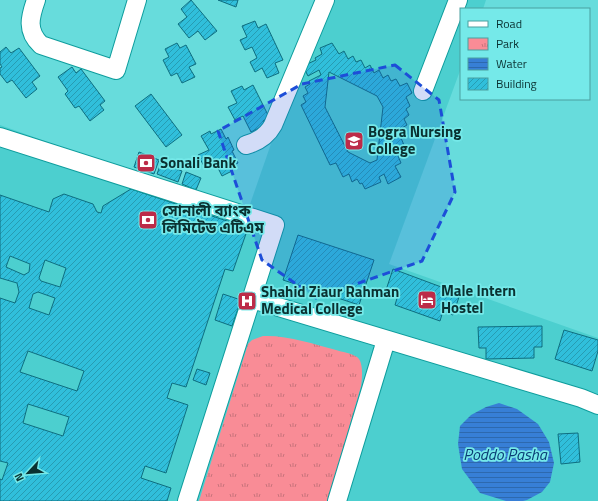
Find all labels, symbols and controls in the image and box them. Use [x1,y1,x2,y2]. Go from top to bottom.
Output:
legend [460,8,590,100]
text: Road [496,14,522,33]
text: Park [496,34,519,53]
text: Water [496,54,527,73]
text: Building [496,74,537,93]
place label: Bogra Nursing College [368,120,461,160]
school or university icon: Bogra Nursing College [343,130,365,152]
place label: Sonali Bank [160,151,236,174]
bank icon: Sonali Bank [135,152,157,174]
place label: সোনালী ব্যাংক লিমিটেড এটিএম [161,199,264,239]
bank icon: সোনালী ব্যাংক লিমিটেড এটিএম [137,209,159,231]
place label: Male Intern Hostel [441,279,516,319]
place label: Shahid Ziaur Rahman Medical College [261,280,399,320]
hotel icon: Male Intern Hostel [416,289,438,311]
hospital icon: Shahid Ziaur Rahman Medical College [236,290,258,312]
water label: Poddo Pasha [463,442,548,466]
north arrow [8,453,48,493]
text: N [10,470,28,484]

